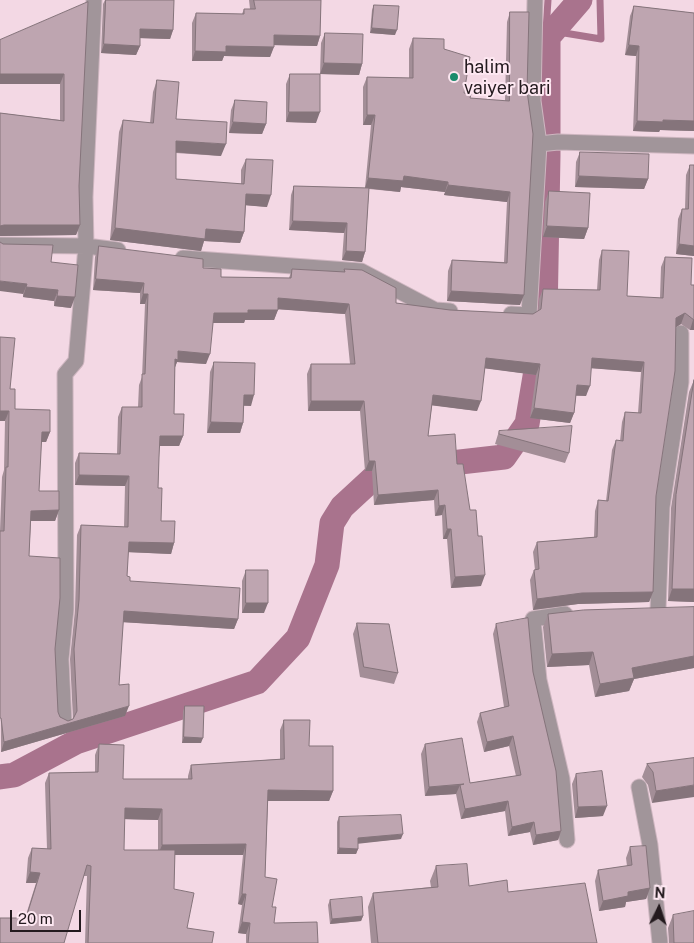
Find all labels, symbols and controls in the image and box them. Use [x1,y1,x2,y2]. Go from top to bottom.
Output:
place label: halim vaiyer bari [464,56,550,98]
marker: halim vaiyer bari [448,71,460,83]
north arrow [634,883,684,933]
text: N [654,885,666,901]
scale bar [12,900,84,932]
text: 20 m [18,910,53,927]

